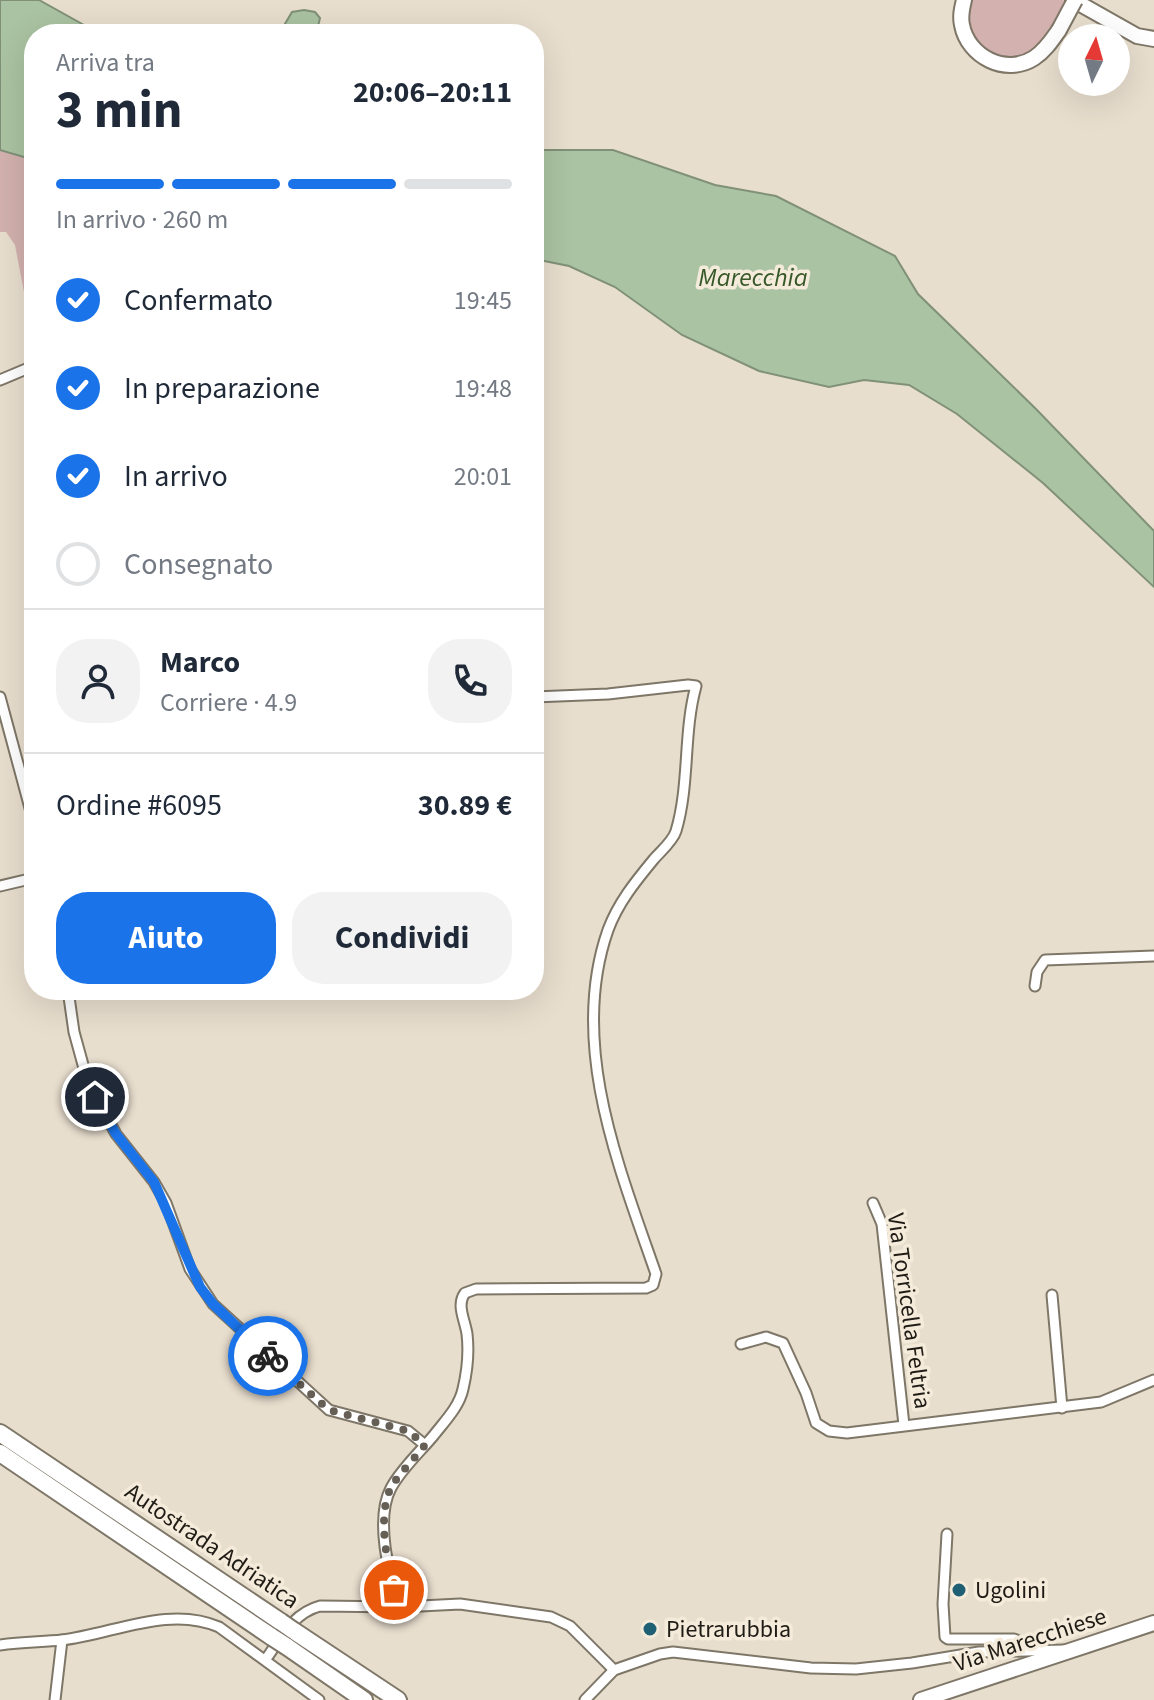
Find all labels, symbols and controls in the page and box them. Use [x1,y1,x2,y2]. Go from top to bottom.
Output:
north arrow [1058,24,1130,96]
map controls [1058,24,1130,96]
text: Arriva tra [56,44,155,81]
text: 20:06–20:11 [353,71,512,114]
text: 3 min [56,74,183,148]
text: In arrivo · 260 m [56,201,228,238]
water label: Marecchia [698,259,808,296]
icon: check [56,278,100,322]
text: Confermato [124,279,273,322]
text: 19:45 [454,282,512,319]
icon: check [56,366,100,410]
text: In preparazione [124,367,320,410]
text: 19:48 [454,370,512,407]
icon: check [56,454,100,498]
text: In arrivo [124,455,228,498]
text: 20:01 [454,458,512,495]
text: Consegnato [124,543,273,586]
button: person [56,639,140,723]
button: phone [428,639,512,723]
text: Marco [160,641,240,684]
text: Corriere · 4.9 [160,684,297,721]
text: Ordine #6095 [56,784,222,827]
text: 30.89 € [418,784,512,827]
button: Aiuto [56,892,276,984]
button: Condividi [292,892,512,984]
pin [61,1063,129,1131]
icon: home [73,1075,117,1119]
street label: Via Torricella Feltria [878,1211,940,1411]
courier [228,1316,308,1396]
icon: bike [246,1334,290,1378]
street label: Autostrada Adriatica [118,1475,306,1617]
pin [360,1556,428,1624]
icon: bag [372,1568,416,1612]
place label: Ugolini [975,1573,1046,1608]
marker: Ugolini [950,1581,968,1599]
street label: Via Marecchiese [949,1599,1111,1681]
place label: Pietrarubbia [666,1612,791,1647]
marker: Pietrarubbia [641,1620,659,1638]

